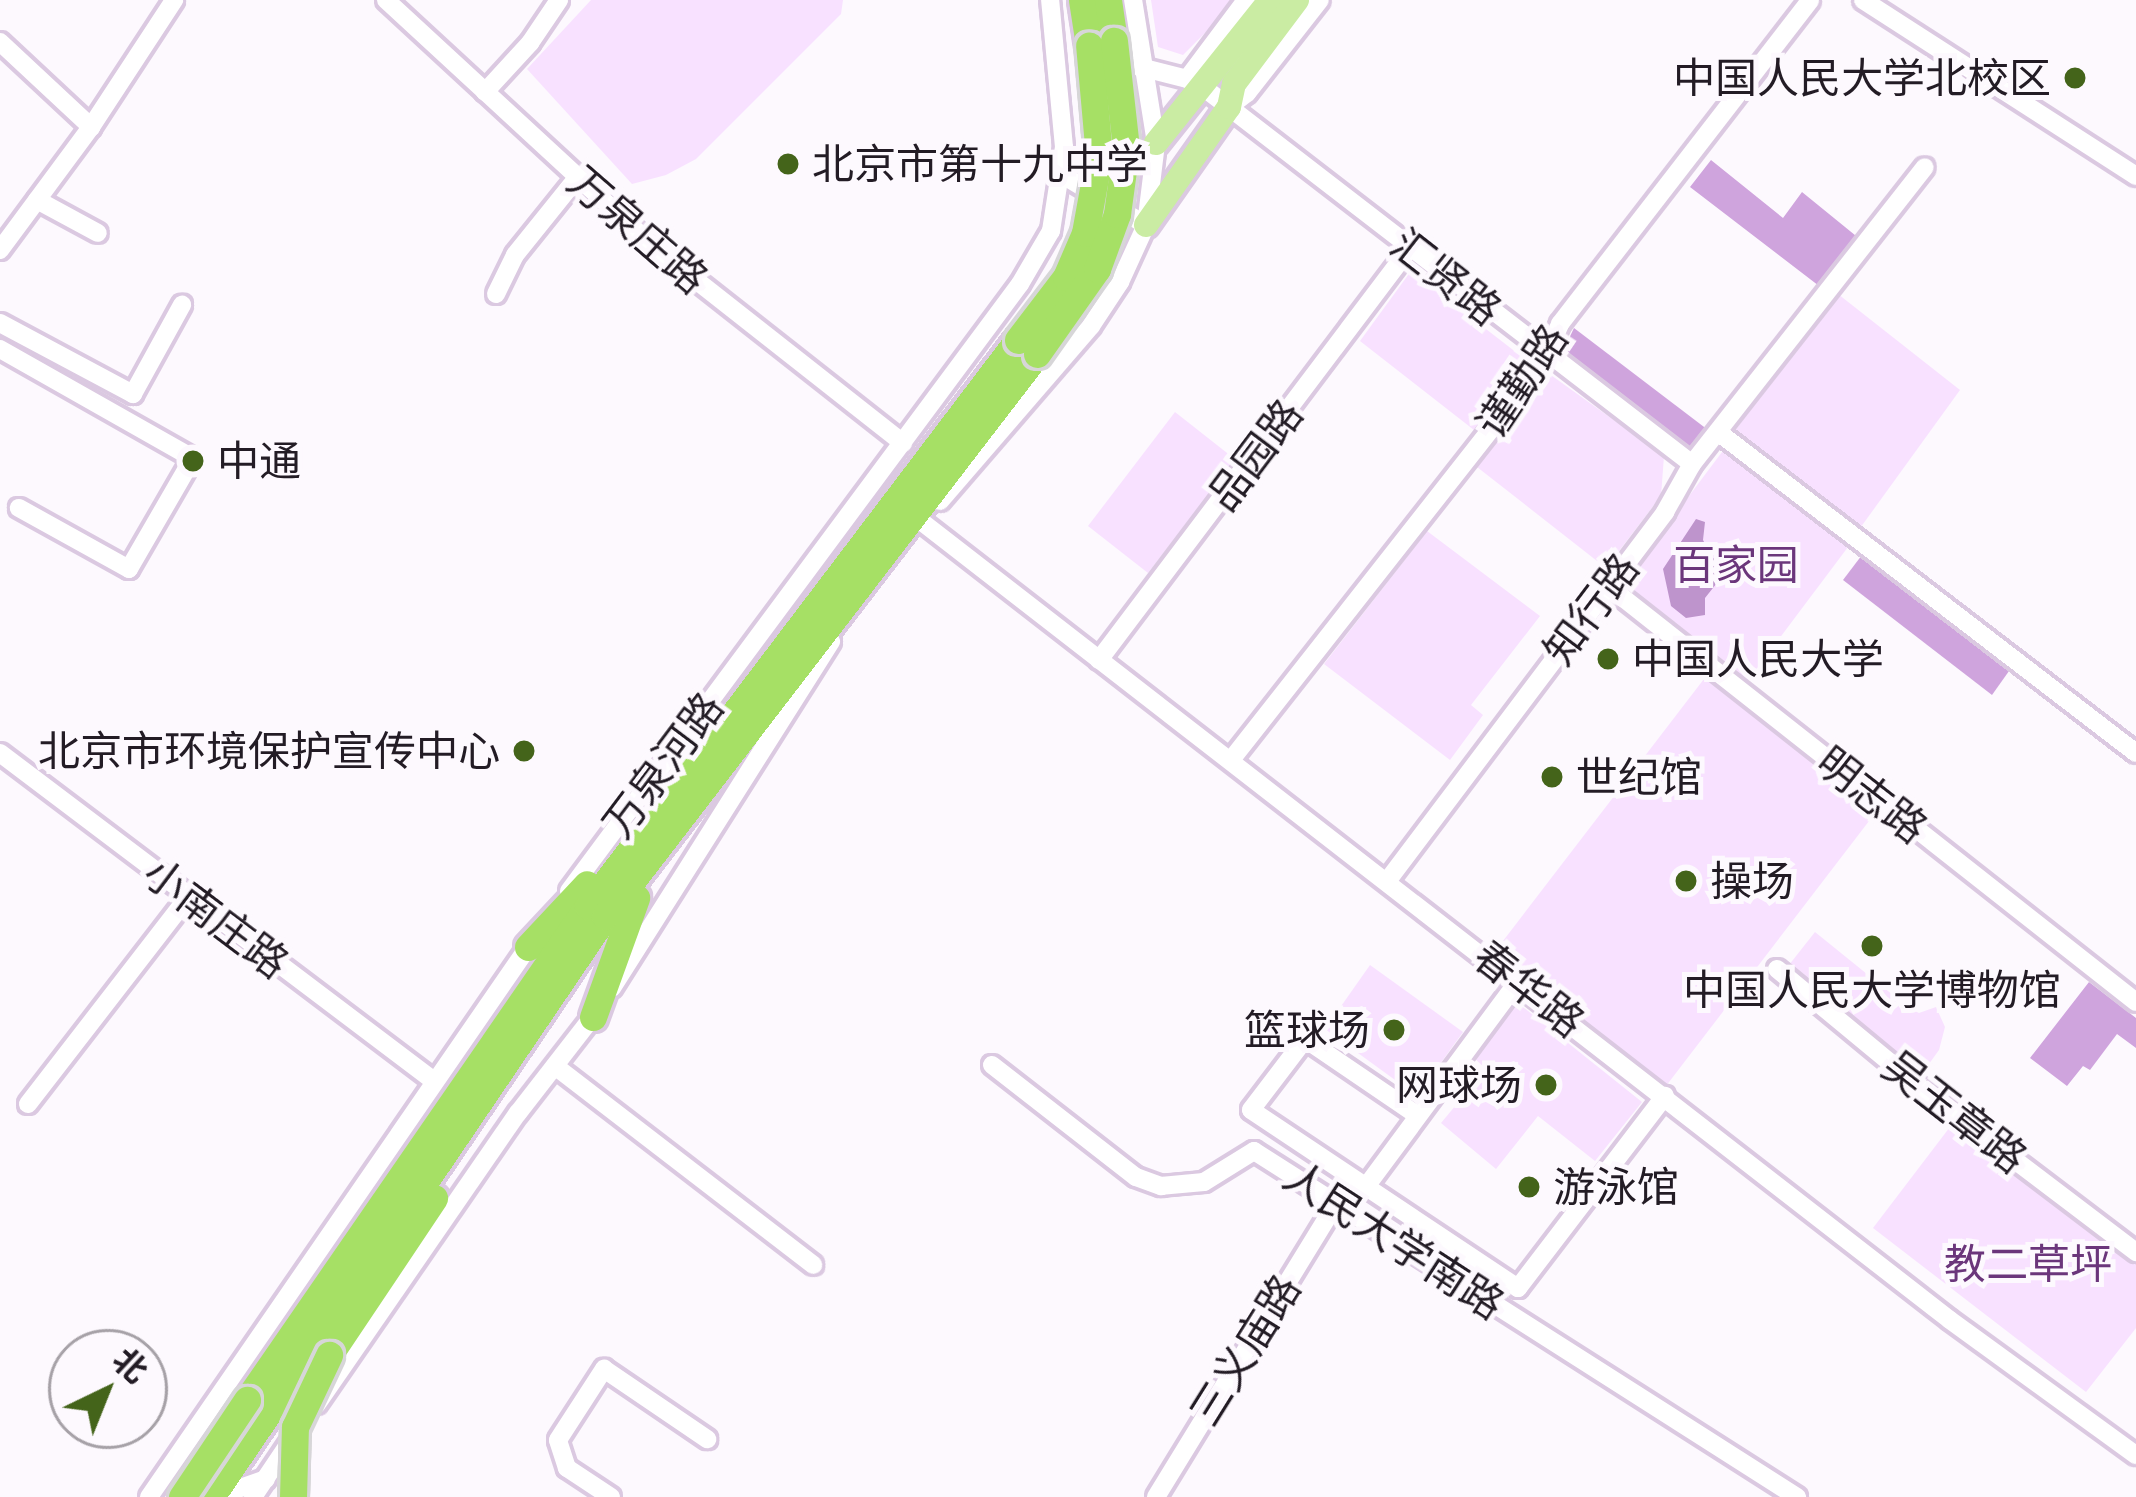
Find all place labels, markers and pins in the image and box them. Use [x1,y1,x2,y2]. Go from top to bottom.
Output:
place label: 中国人民大学北校区 [1673,53,2051,103]
marker: 中国人民大学北校区 [2062,65,2088,91]
place label: 北京市第十九中学 [812,139,1148,189]
marker: 北京市第十九中学 [775,151,801,177]
place label: 中通 [217,436,301,486]
marker: 中通 [180,448,206,474]
place label: 中国人民大学 [1632,634,1884,684]
marker: 中国人民大学 [1595,646,1621,672]
place label: 北京市环境保护宣传中心 [38,726,500,776]
marker: 北京市环境保护宣传中心 [511,738,537,764]
place label: 世纪馆 [1576,752,1702,802]
marker: 世纪馆 [1539,764,1565,790]
place label: 操场 [1710,856,1794,906]
marker: 操场 [1673,868,1699,894]
marker: 中国人民大学博物馆 [1859,933,1885,959]
place label: 中国人民大学博物馆 [1683,965,2061,1015]
place label: 篮球场 [1244,1005,1370,1055]
marker: 篮球场 [1381,1017,1407,1043]
place label: 网球场 [1396,1060,1522,1110]
marker: 网球场 [1533,1072,1559,1098]
place label: 游泳馆 [1553,1162,1679,1212]
marker: 游泳馆 [1516,1174,1542,1200]

